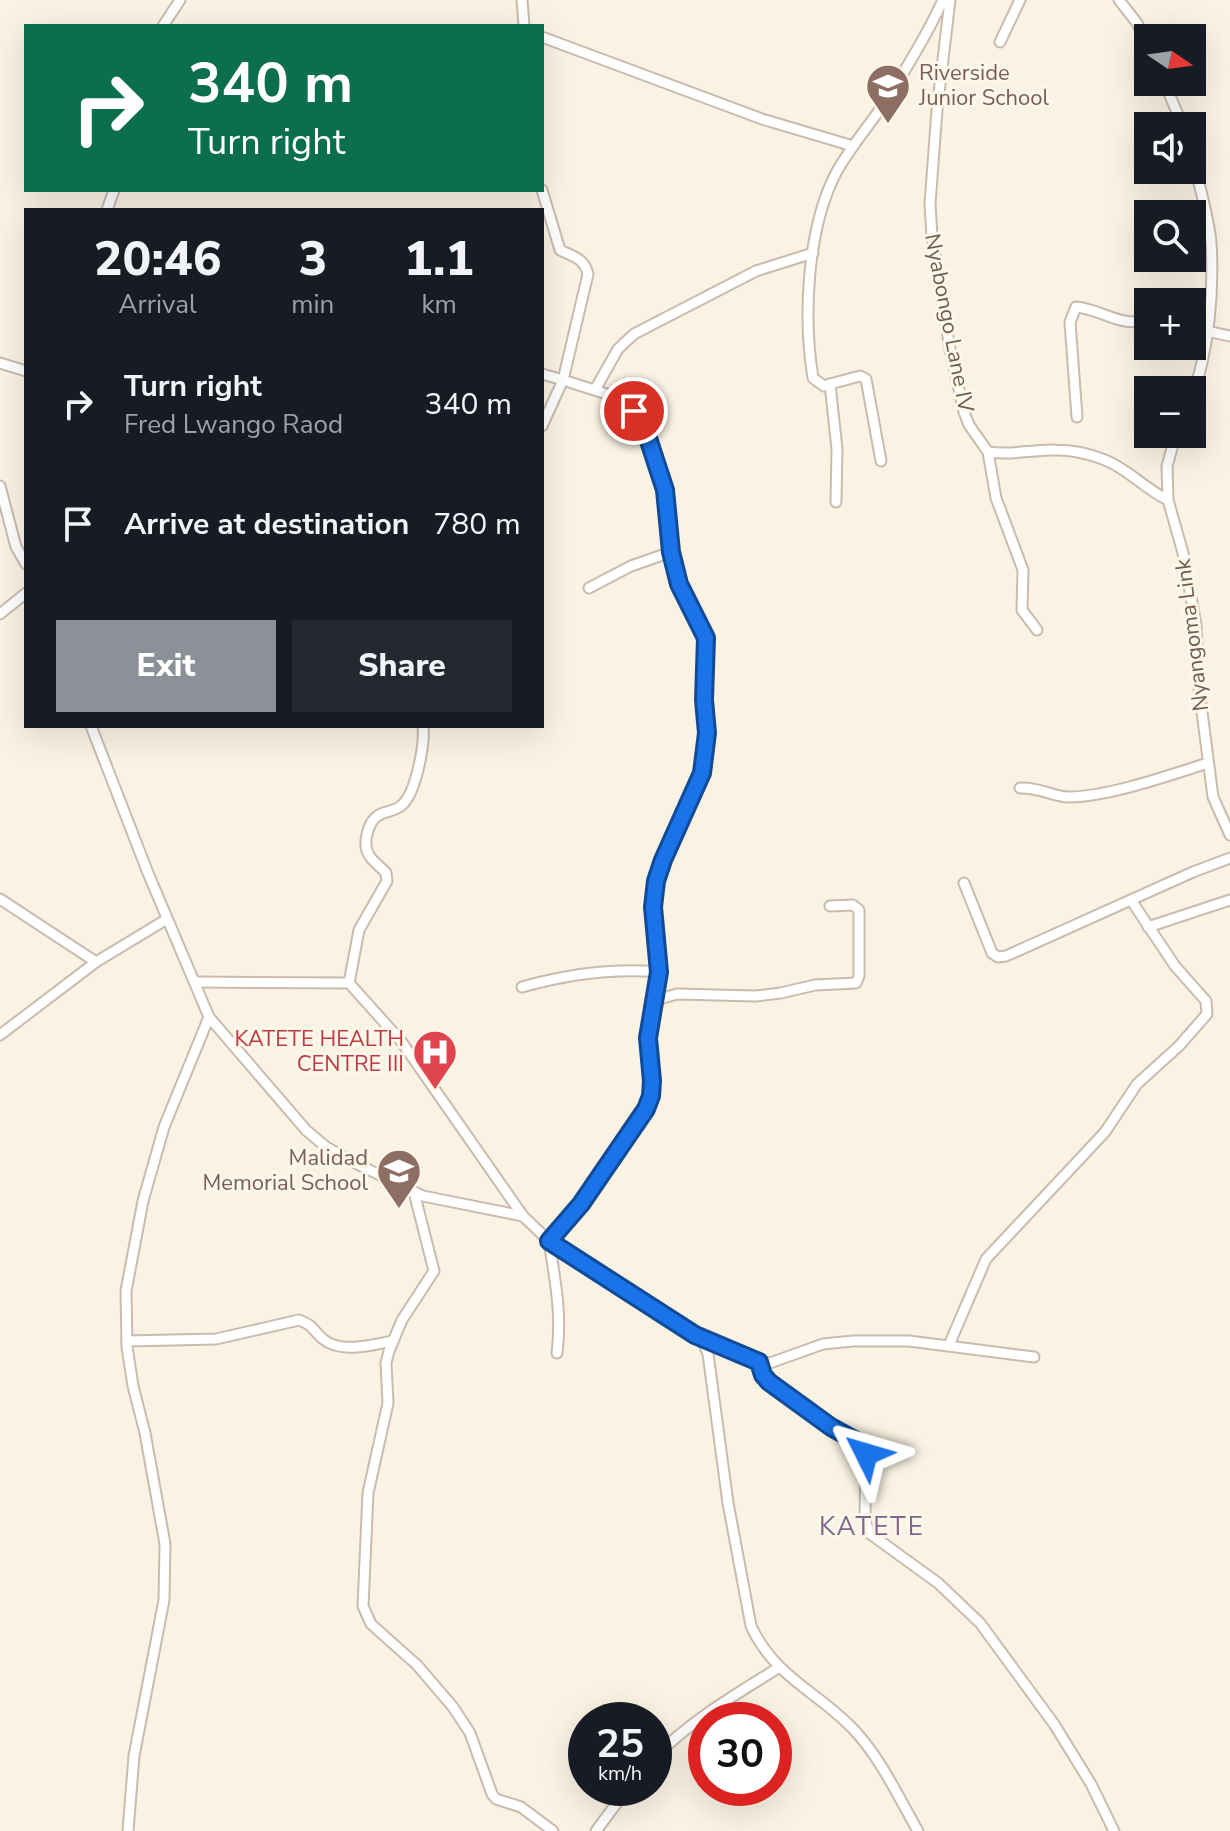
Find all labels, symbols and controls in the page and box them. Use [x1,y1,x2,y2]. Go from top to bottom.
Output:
north arrow [1134,24,1206,96]
map controls [1134,24,1206,448]
text: 340 m [188,45,353,122]
icon: right [56,56,160,160]
place label: Riverside Junior School [918,58,1050,113]
school or university icon: Riverside Junior School [864,62,912,125]
button: sound [1134,112,1206,184]
text: Turn right [188,118,345,167]
button: search [1134,200,1206,272]
text: 20:46 [94,226,221,292]
text: 3 [298,226,327,292]
text: 1.1 [404,226,474,292]
street label: Nyabongo Lane IV [917,231,981,416]
text: Arrival [119,287,197,322]
text: min [291,287,334,322]
text: km [422,287,457,322]
button: + [1134,288,1206,360]
text: Turn right [124,366,262,407]
button: − [1134,376,1206,448]
pin [600,377,668,445]
icon: right [56,382,100,426]
text: 340 m [425,384,512,425]
icon: arrive [612,389,656,433]
text: Fred Lwango Raod [124,407,343,442]
icon: arrive [56,502,100,546]
text: Arrive at destination [124,504,409,545]
text: 780 m [433,504,521,545]
street label: Nyangoma Link [1168,556,1216,713]
button: Exit [56,620,276,712]
button: Share [292,620,512,712]
place label: KATETE HEALTH CENTRE III [235,1024,404,1079]
hospital icon: KATETE HEALTH CENTRE III [411,1028,459,1091]
place label: Malidad Memorial School [202,1143,368,1198]
school or university icon: Malidad Memorial School [375,1147,423,1210]
position arrow [824,1412,908,1496]
district label: KATETE [819,1509,925,1544]
speed limit sign: 30 [688,1702,792,1806]
text: 25 [596,1717,644,1771]
text: km/h [598,1760,642,1787]

